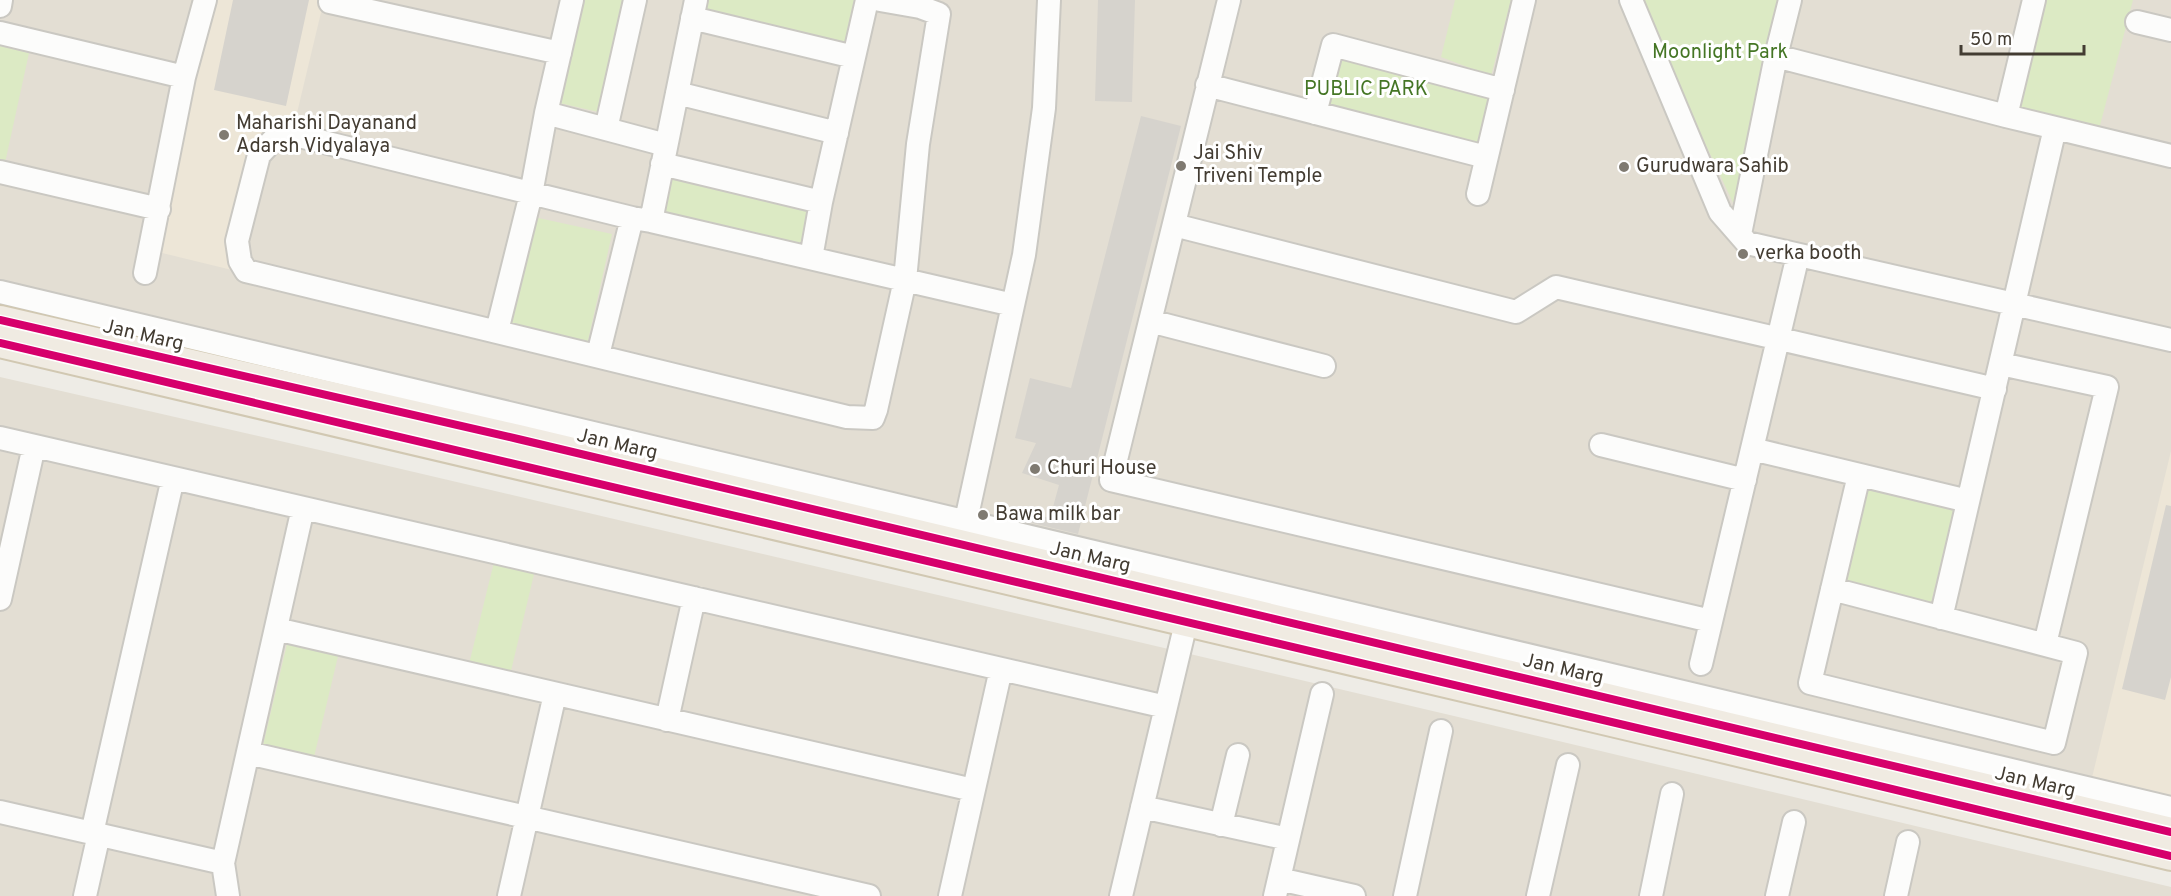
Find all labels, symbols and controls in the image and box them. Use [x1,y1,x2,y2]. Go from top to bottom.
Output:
scale bar [1961,18,2084,56]
text: 50 m [1970,29,2012,52]
park label: Moonlight Park [1652,40,1788,66]
park label: PUBLIC PARK [1304,77,1428,103]
place label: Maharishi Dayanand Adarsh Vidyalaya [236,111,417,160]
marker: Maharishi Dayanand Adarsh Vidyalaya [217,128,231,142]
place label: Jai Shiv Triveni Temple [1193,141,1322,190]
place label: Gurudwara Sahib [1636,154,1789,180]
marker: Jai Shiv Triveni Temple [1174,159,1188,173]
marker: Gurudwara Sahib [1617,160,1631,174]
place label: verka booth [1755,241,1862,267]
marker: verka booth [1736,247,1750,261]
street label: Jan Marg [100,314,186,358]
street label: Jan Marg [574,423,660,467]
place label: Churi House [1047,456,1156,482]
marker: Churi House [1028,462,1042,476]
place label: Bawa milk bar [995,502,1121,528]
marker: Bawa milk bar [976,508,990,522]
street label: Jan Marg [1047,536,1133,580]
street label: Jan Marg [1520,648,1606,692]
street label: Jan Marg [1992,761,2078,805]

